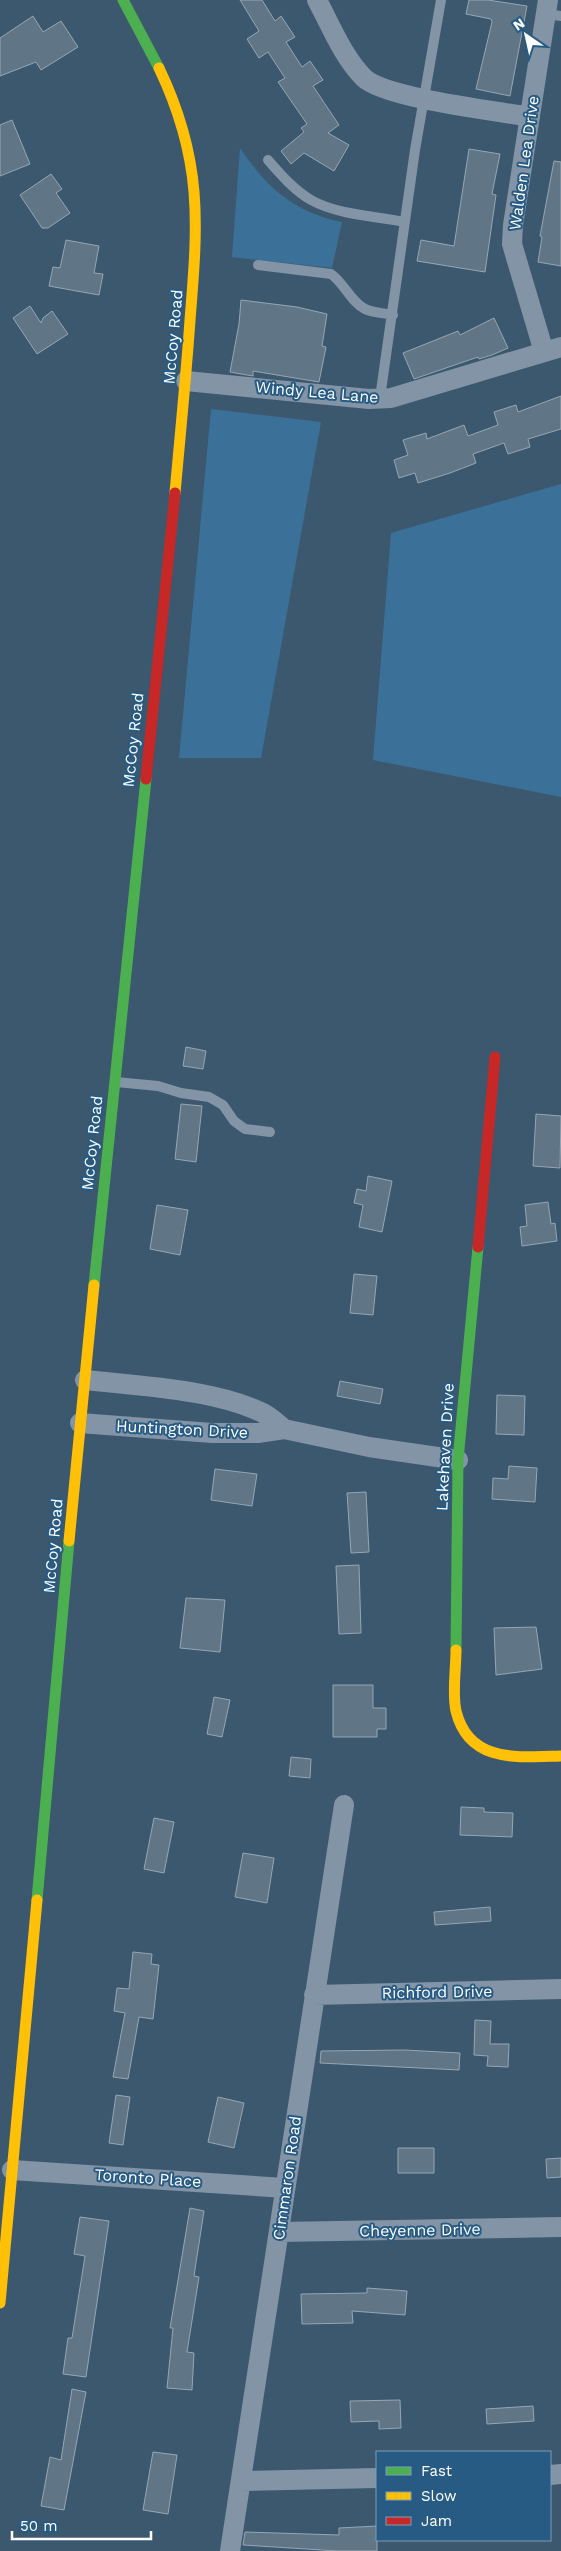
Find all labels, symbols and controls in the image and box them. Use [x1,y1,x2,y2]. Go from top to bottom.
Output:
north arrow [501,10,551,60]
text: N [510,15,528,34]
street label: Walden Lea Drive [505,94,543,232]
street label: McCoy Road [159,289,187,385]
street label: Windy Lea Lane [255,377,379,407]
street label: McCoy Road [119,692,147,788]
street label: McCoy Road [78,1095,106,1191]
street label: Lakehaven Drive [432,1383,458,1511]
street label: Huntington Drive [116,1416,248,1442]
street label: McCoy Road [39,1498,67,1594]
street label: Richford Drive [381,1982,493,2002]
street label: Cimmaron Road [269,2115,305,2241]
street label: Toronto Place [94,2165,202,2191]
street label: Cheyenne Drive [359,2219,481,2241]
legend [376,2451,551,2541]
text: Fast [421,2462,453,2480]
text: Slow [421,2487,457,2505]
scale bar [12,2508,151,2540]
text: Jam [421,2512,452,2530]
text: 50 m [20,2517,57,2535]

